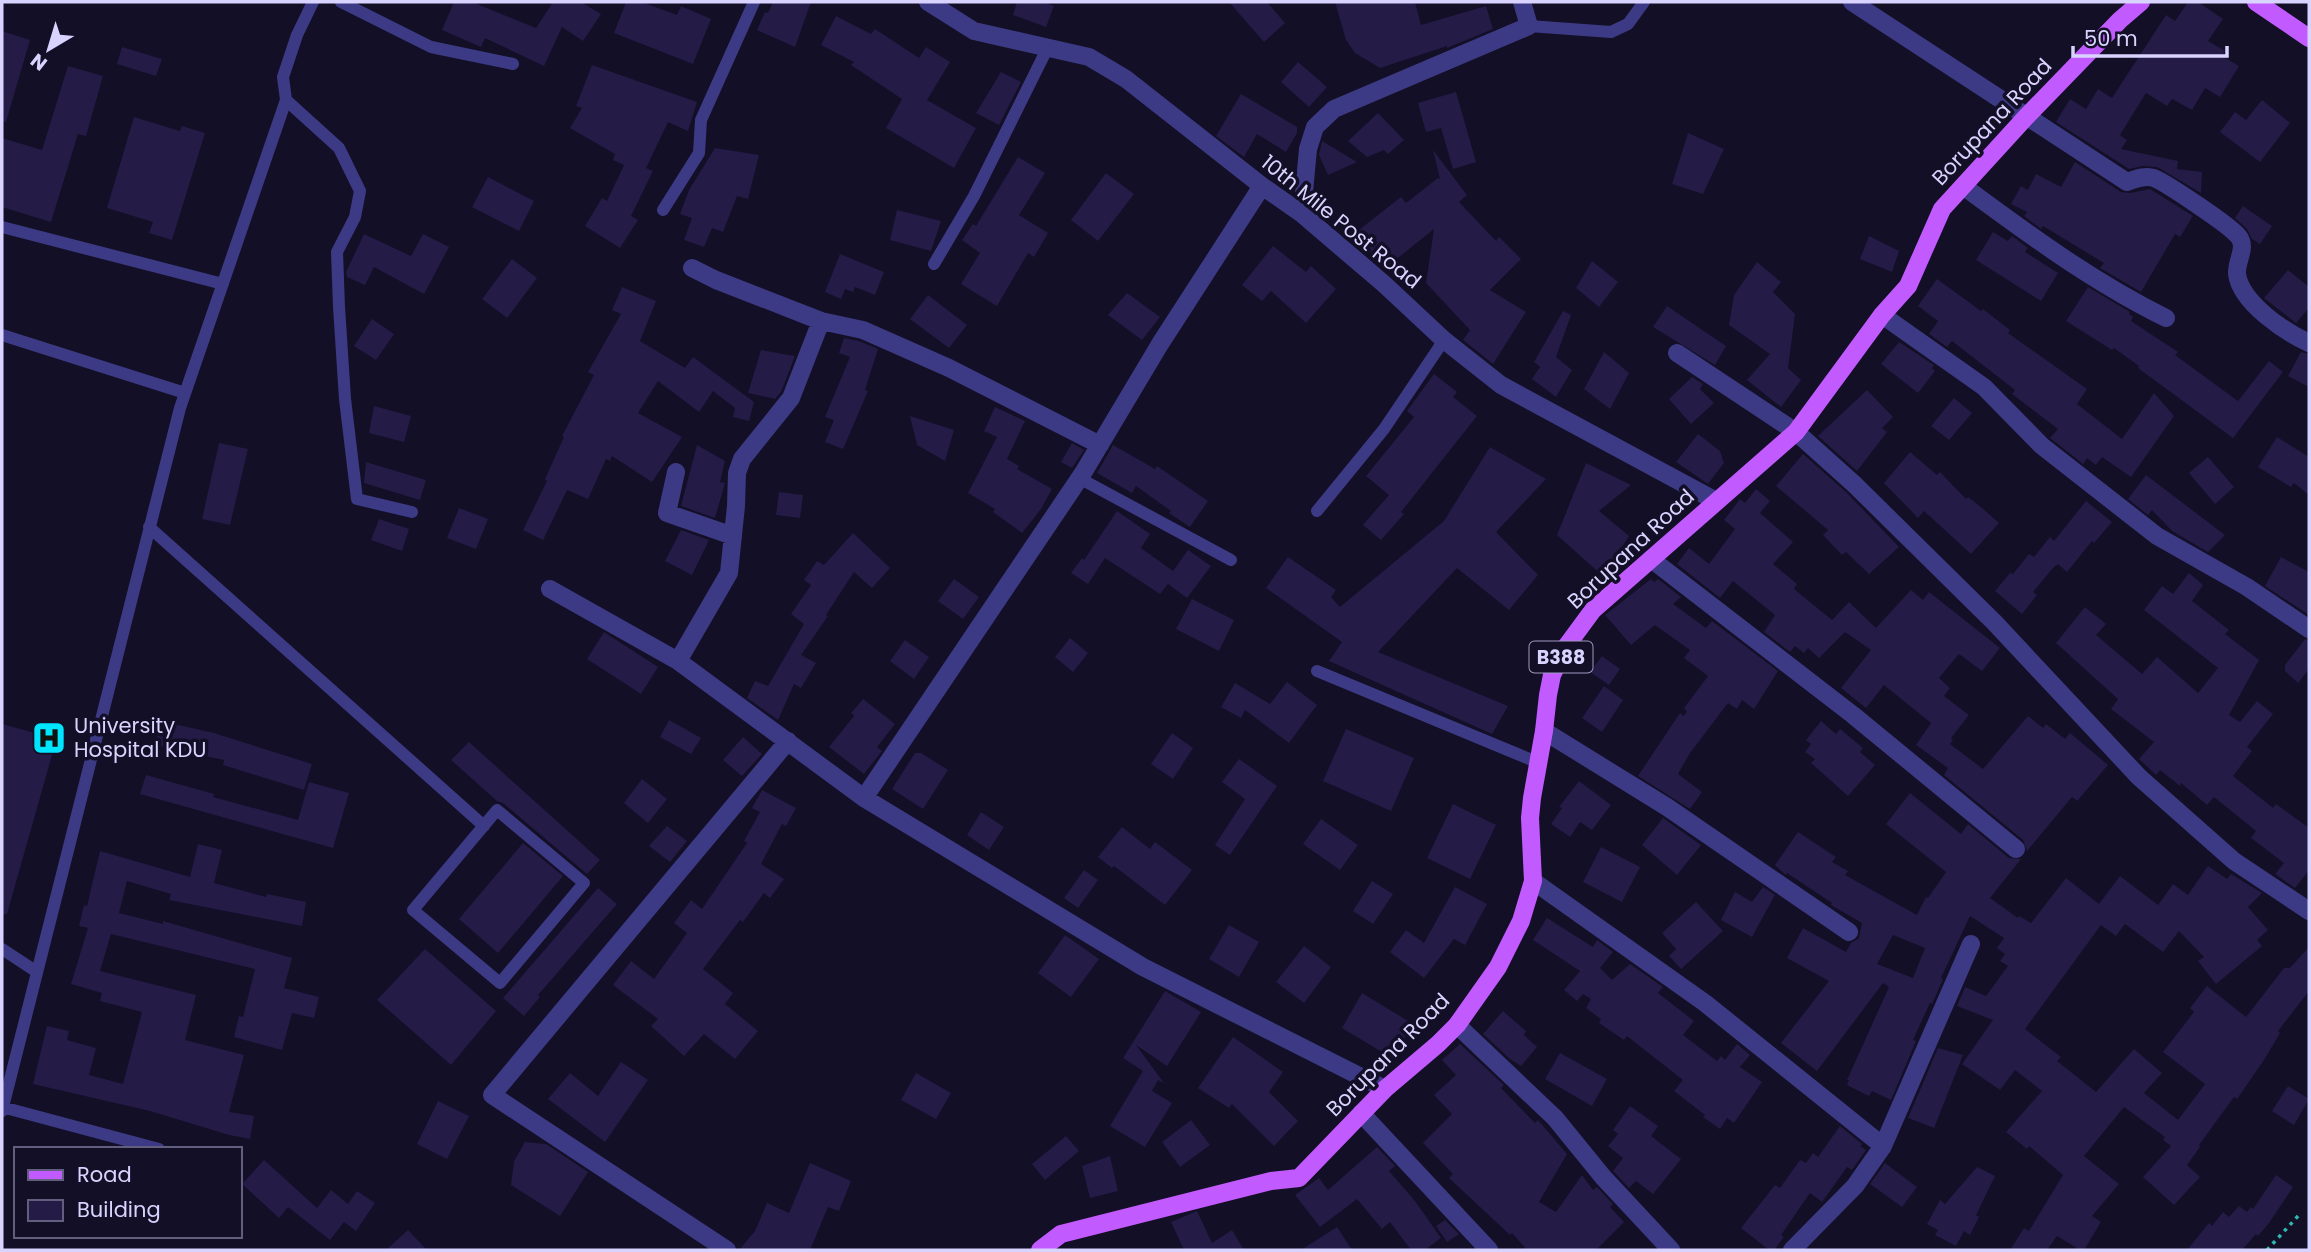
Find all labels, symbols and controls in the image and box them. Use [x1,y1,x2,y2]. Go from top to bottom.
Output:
north arrow [14,14,84,84]
scale bar [2073,14,2227,58]
text: 50 m [2084,24,2138,53]
text: N [25,47,53,77]
street label: Borupana Road [1925,52,2058,191]
street label: 10th Mile Post Road [1255,148,1427,295]
street label: Borupana Road [1561,482,1700,615]
road number: B388 [1530,642,1592,672]
place label: University Hospital KDU [74,711,207,764]
hospital icon: University Hospital KDU [30,719,68,757]
street label: Borupana Road [1319,986,1456,1123]
legend [14,1147,242,1238]
text: Road [77,1160,132,1189]
text: Building [77,1195,161,1224]

